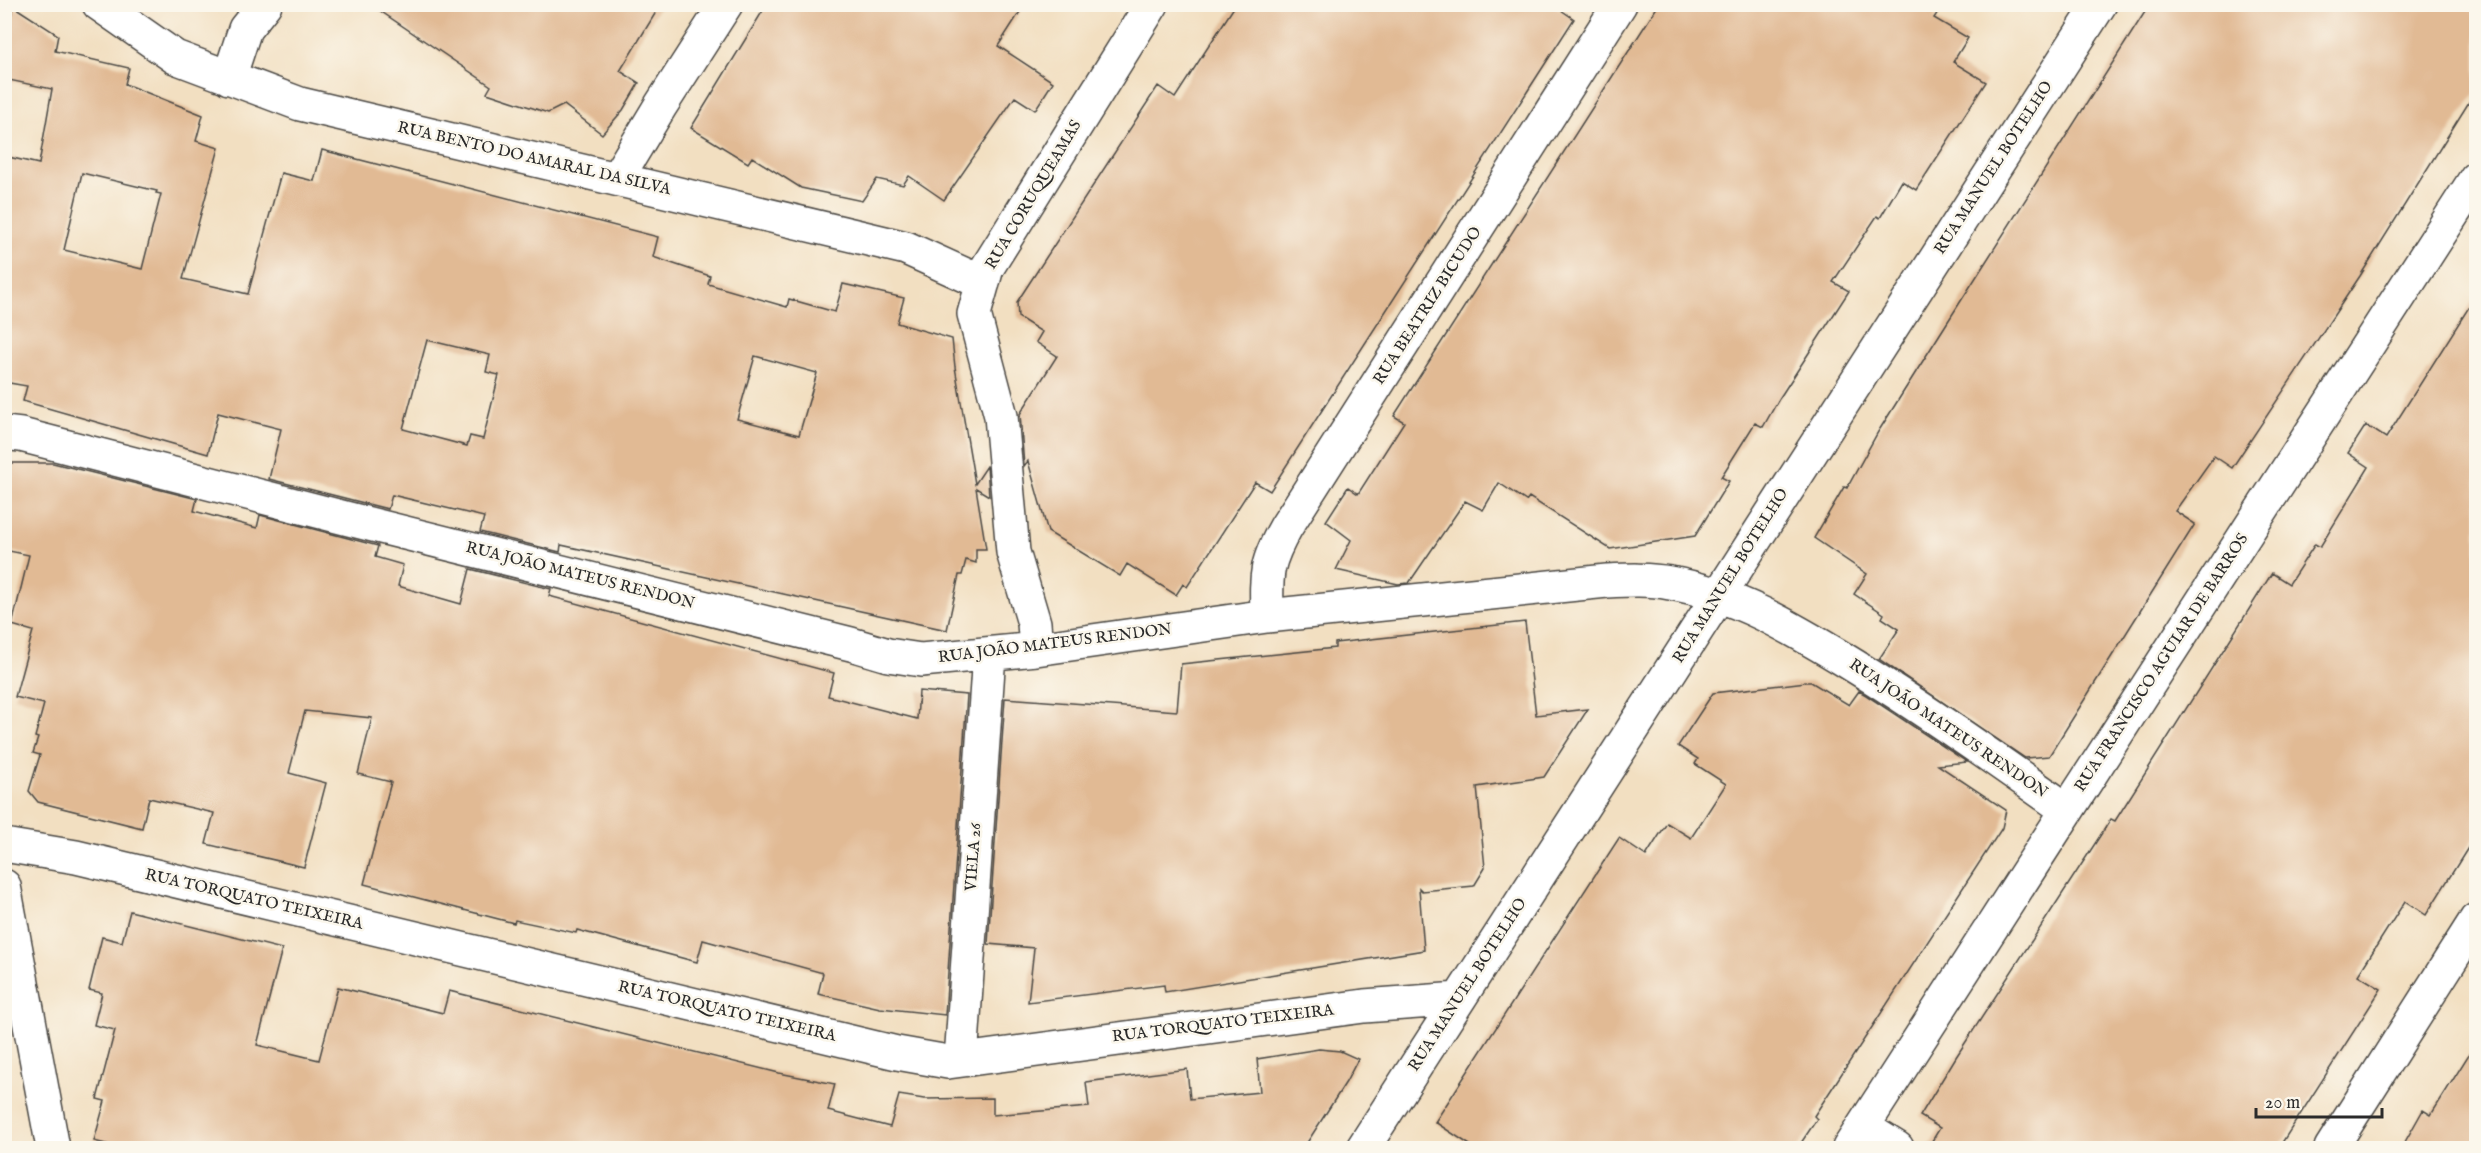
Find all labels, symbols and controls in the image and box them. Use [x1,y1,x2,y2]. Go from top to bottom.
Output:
street label: RUA MANUEL BOTELHO [1930,78,2058,258]
street label: RUA CORUQUEAMAS [982,117,1086,273]
street label: RUA BENTO DO AMARAL DA SILVA [395,118,674,201]
street label: RUA BEATRIZ BICUDO [1369,223,1487,389]
street label: RUA MANUEL BOTELHO [1669,485,1793,667]
street label: RUA FRANCISCO AGUIAR DE BARROS [2071,530,2253,796]
street label: RUA JOÃO MATEUS RENDON [463,536,697,614]
street label: RUA JOÃO MATEUS RENDON [937,618,1173,668]
street label: RUA JOÃO MATEUS RENDON [1845,653,2052,803]
street label: VIELA 26 [962,822,986,893]
street label: RUA TORQUATO TEIXEIRA [143,865,366,935]
street label: RUA MANUEL BOTELHO [1404,895,1532,1075]
street label: RUA TORQUATO TEIXEIRA [616,977,839,1047]
street label: RUA TORQUATO TEIXEIRA [1111,1000,1336,1048]
scale bar [2256,1081,2382,1119]
text: 20 m [2265,1092,2300,1115]

